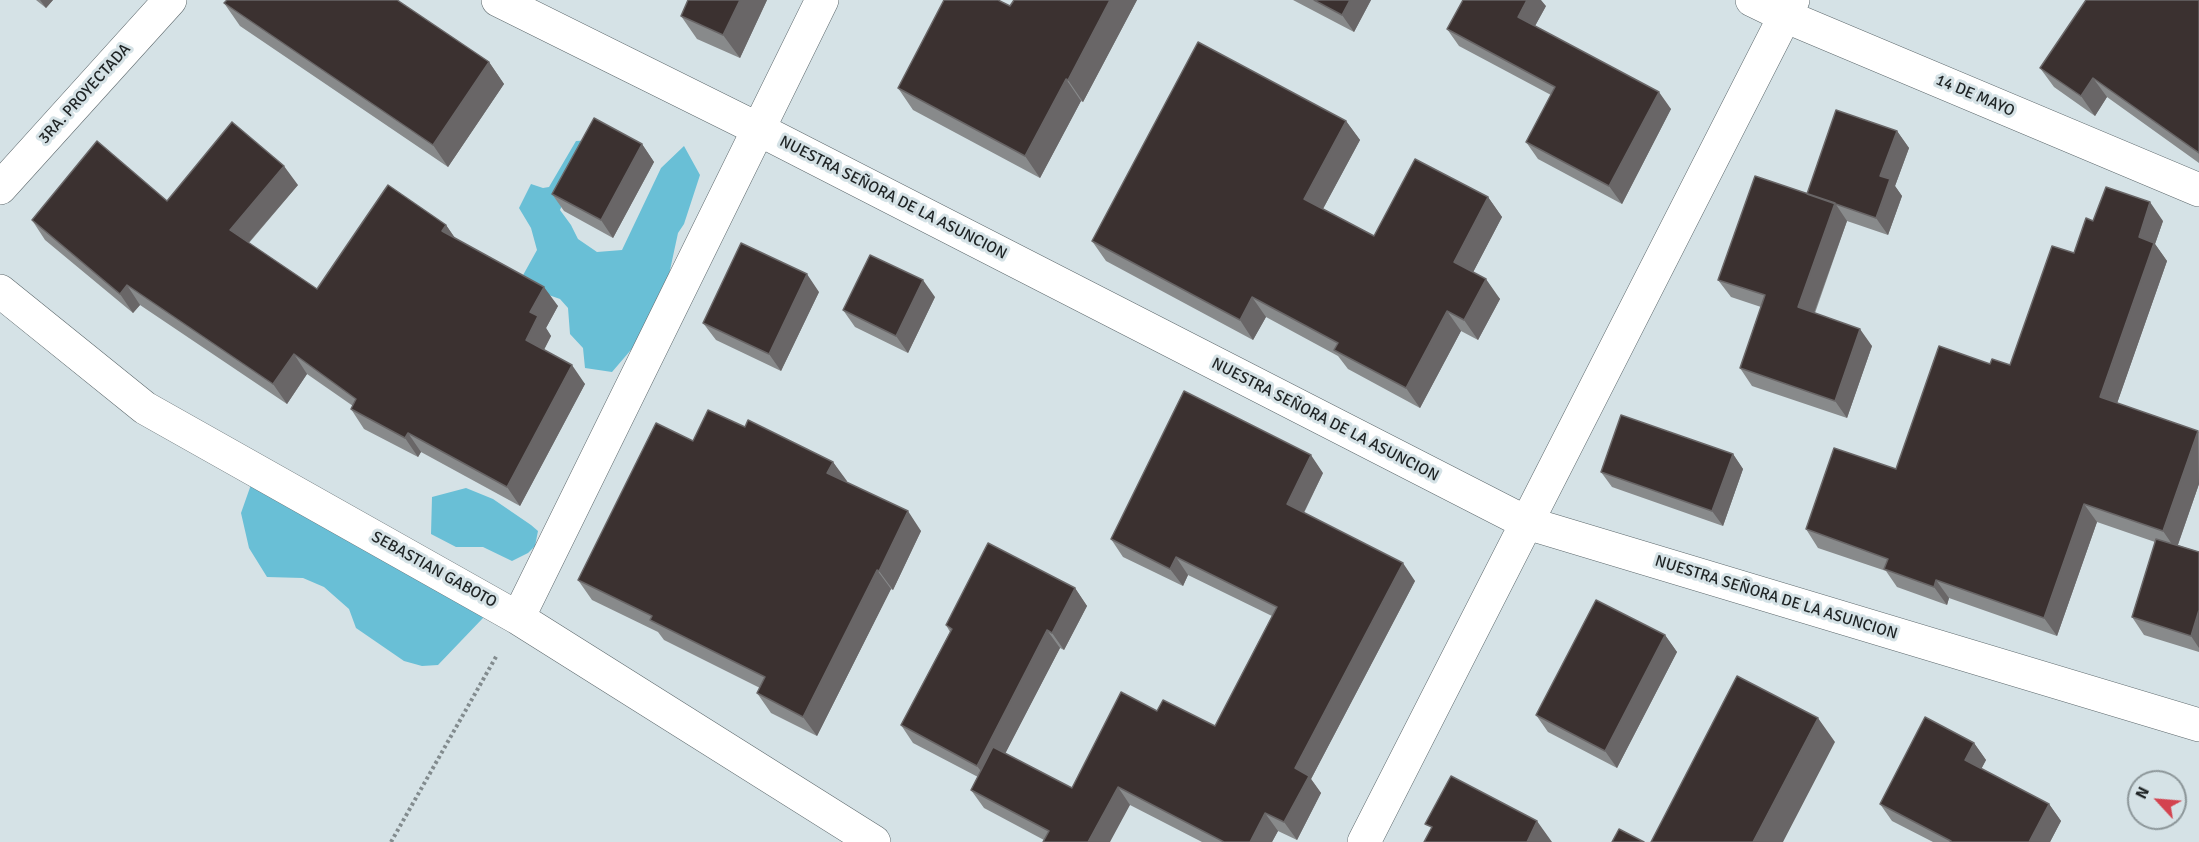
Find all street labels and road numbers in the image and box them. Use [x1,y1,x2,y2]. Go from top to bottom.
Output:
street label: 3RA. PROYECTADA [35,40,135,148]
street label: 14 DE MAYO [1933,71,2017,121]
street label: NUESTRA SEÑORA DE LA ASUNCION [776,132,1010,264]
street label: NUESTRA SEÑORA DE LA ASUNCION [1208,354,1442,486]
street label: SEBASTIAN GABOTO [368,528,500,612]
street label: NUESTRA SEÑORA DE LA ASUNCION [1652,552,1900,644]

